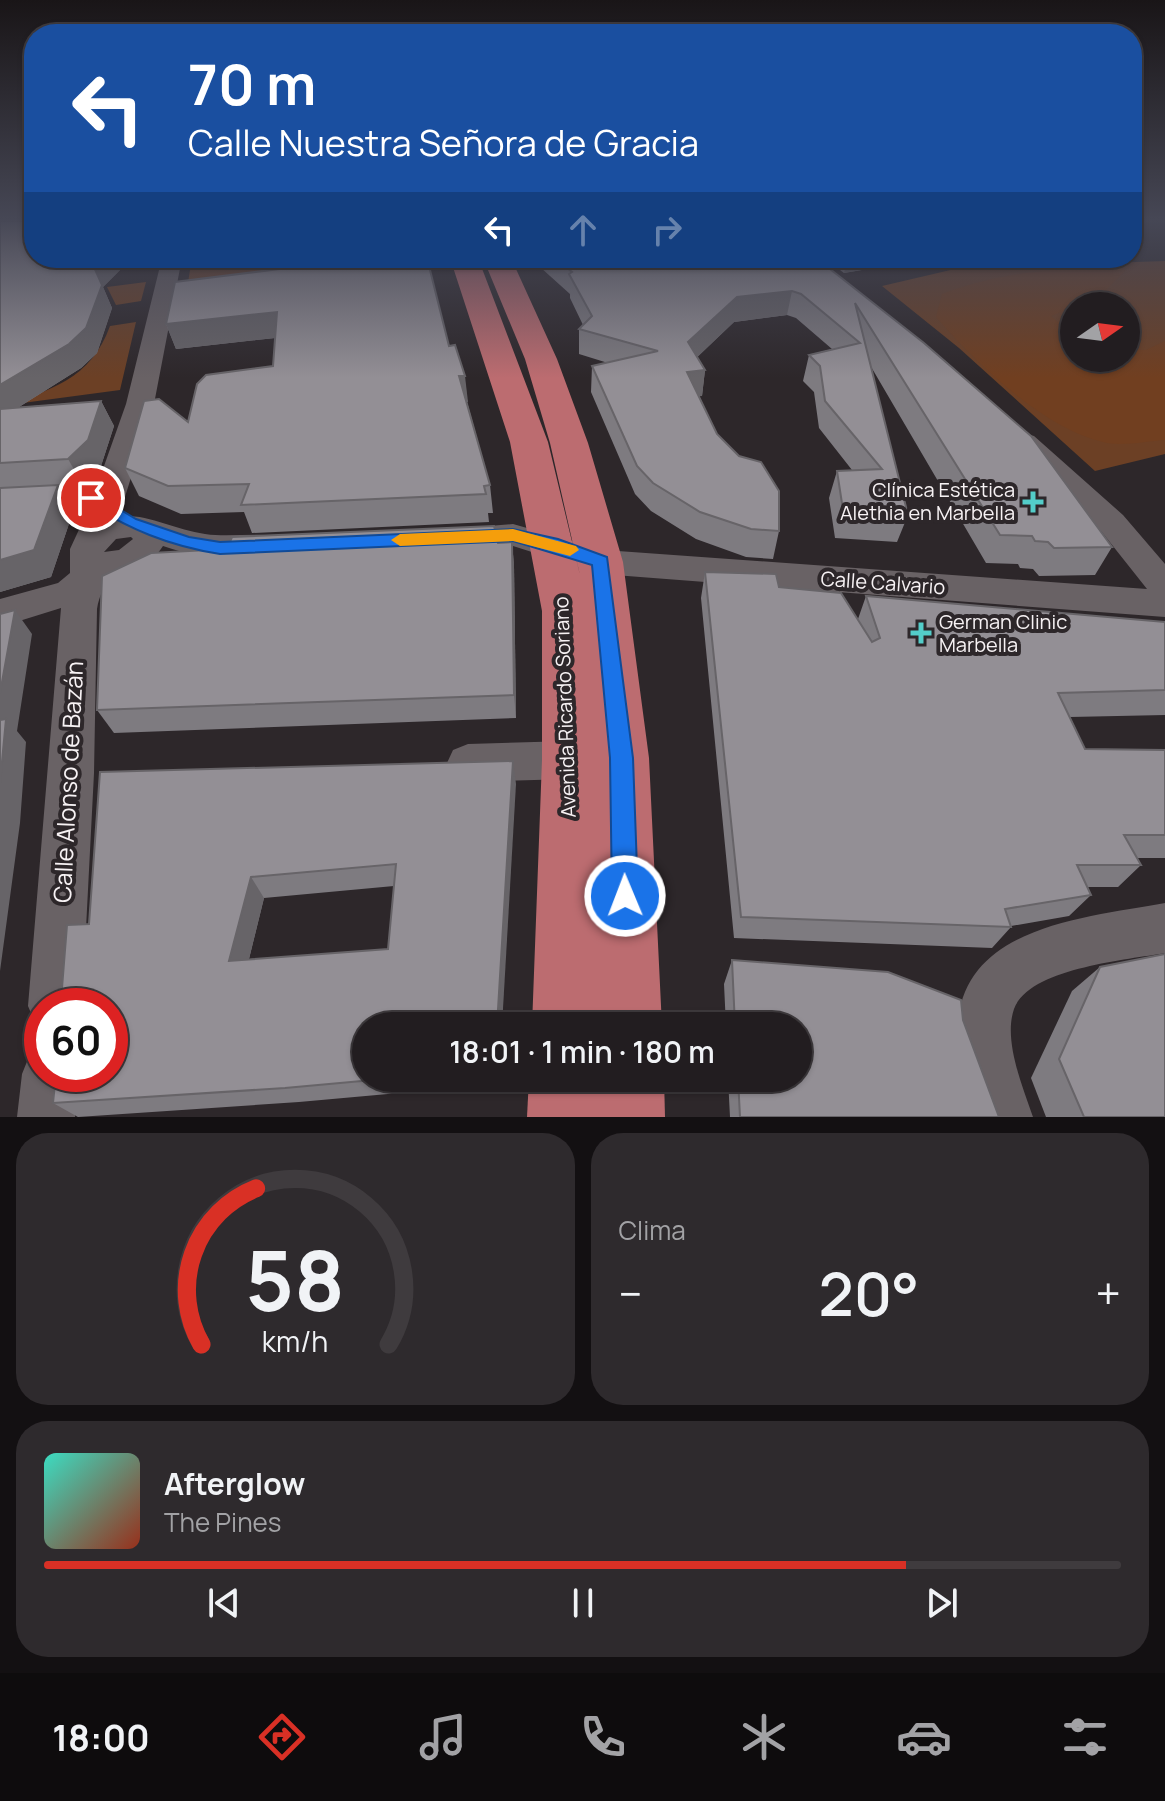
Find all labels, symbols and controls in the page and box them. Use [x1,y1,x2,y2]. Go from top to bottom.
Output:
text: 70 m [188,45,316,122]
icon: left [56,56,160,160]
text: Calle Nuestra Señora de Gracia [188,118,699,167]
icon: left [477,208,521,252]
icon: ahead [561,208,605,252]
icon: right [645,208,689,252]
north arrow [1060,292,1140,372]
map controls [1060,292,1140,372]
pin [57,464,125,532]
icon: arrive [69,476,113,520]
place label: Clínica Estética Alethia en Marbella [840,476,1015,526]
marker: Clínica Estética Alethia en Marbella [1022,491,1044,513]
street label: Calle Calvario [820,565,946,600]
street label: Avenida Ricardo Soriano [547,596,582,818]
place label: German Clinic Marbella [939,608,1067,658]
marker: German Clinic Marbella [910,622,932,644]
street label: Calle Alonso de Bazán [45,660,90,904]
position arrow [583,854,667,938]
speed limit sign: 60 [24,988,128,1092]
text: 18:01 · 1 min · 180 m [449,1031,715,1072]
text: Clima [619,1212,686,1248]
text: 58 [245,1222,345,1336]
text: 20° [819,1252,919,1334]
text: − [619,1263,642,1323]
text: + [1096,1263,1121,1323]
text: km/h [262,1322,328,1361]
text: Afterglow [164,1463,305,1504]
text: The Pines [164,1504,281,1540]
icon: previous [202,1581,246,1625]
icon: pause [561,1581,605,1625]
icon: next [920,1581,964,1625]
icon: directions [254,1709,310,1765]
icon: music [415,1709,471,1765]
icon: phone [575,1709,631,1765]
icon: climate [736,1709,792,1765]
icon: car [896,1709,952,1765]
icon: filters [1057,1709,1113,1765]
text: 18:00 [52,1713,150,1762]

